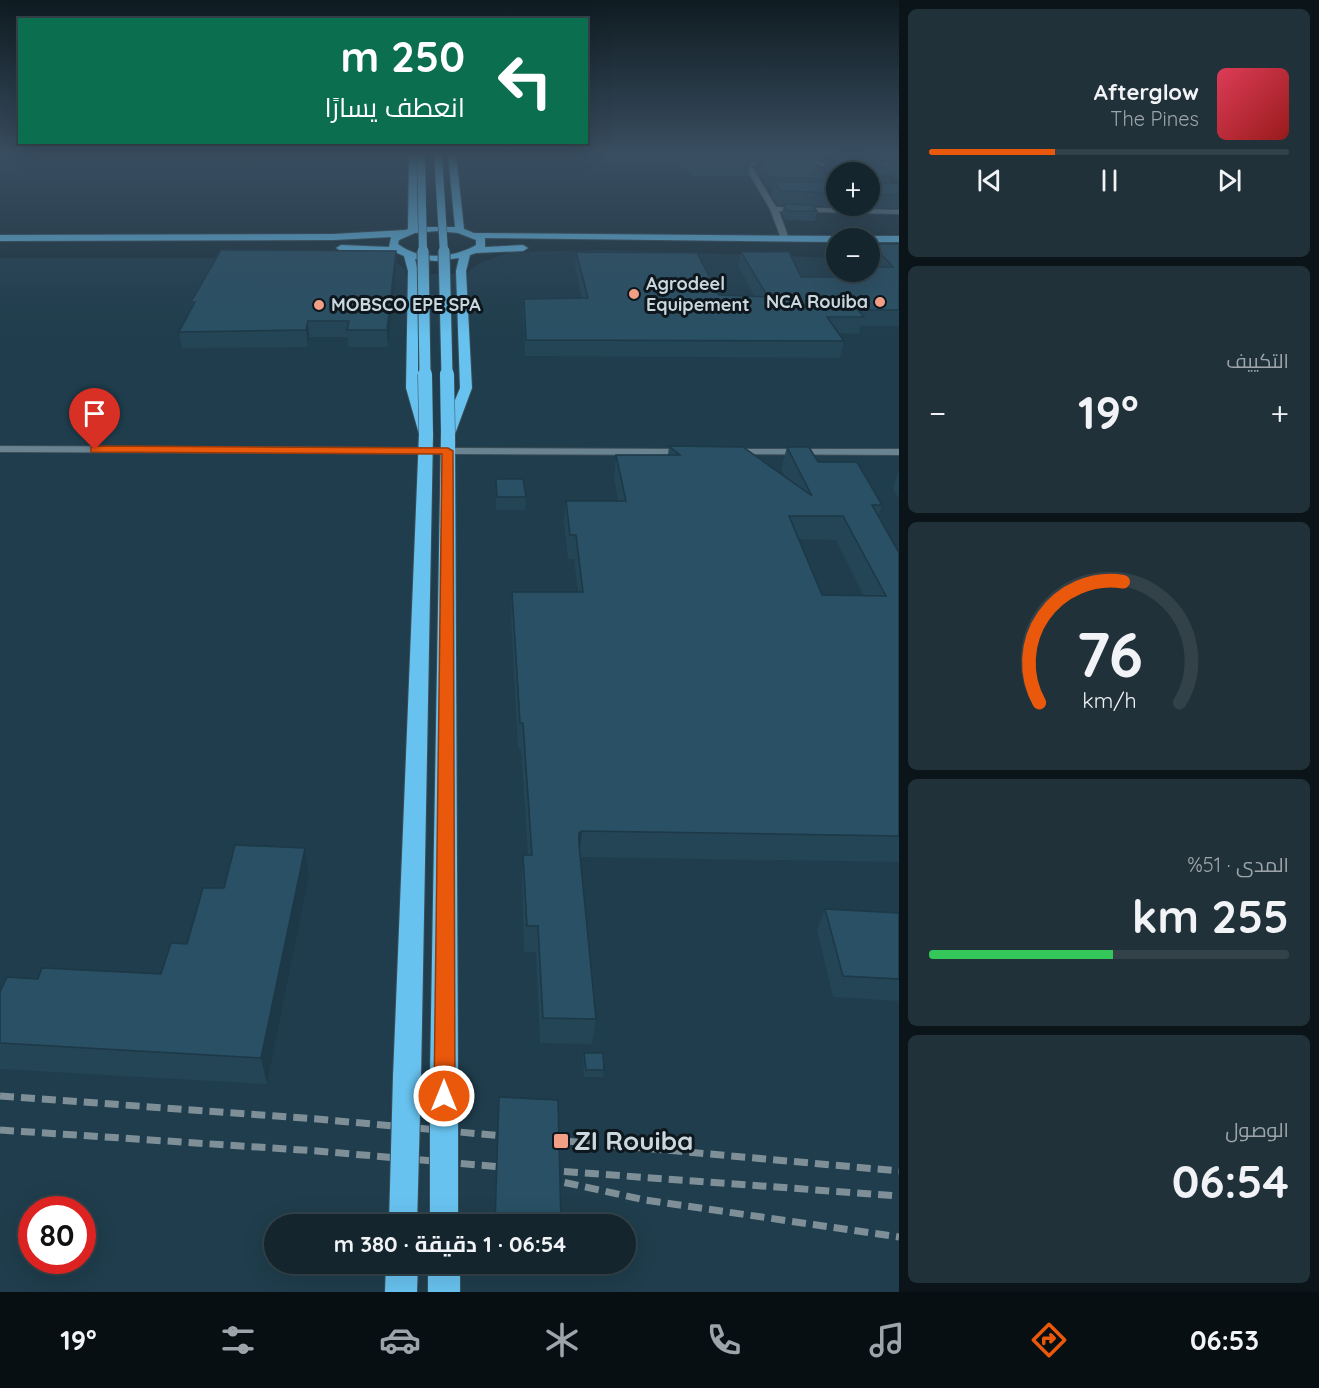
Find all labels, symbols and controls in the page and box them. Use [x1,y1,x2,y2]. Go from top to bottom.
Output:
text: 250 m [341,30,465,83]
icon: left [486,42,564,120]
text: Afterglow [1094,78,1199,106]
text: انعطف يسارًا [325,90,465,124]
text: The Pines [1110,106,1199,131]
map controls [826,162,880,282]
button: + [826,162,880,216]
icon: previous [973,164,1006,197]
icon: pause [1093,164,1126,197]
icon: next [1213,164,1246,197]
button: − [826,228,880,282]
place label: Agrodeel Equipement [646,272,750,316]
marker: Agrodeel Equipement [627,287,641,301]
place label: NCA Rouiba [766,290,868,313]
place label: MOBSCO EPE SPA [331,293,481,316]
marker: NCA Rouiba [873,295,887,309]
marker: MOBSCO EPE SPA [312,298,326,312]
text: التكييف [1226,348,1289,373]
text: 19° [1078,384,1139,440]
pin [69,388,120,450]
text: − [929,392,946,433]
text: + [1270,392,1289,433]
icon: arrive [78,397,111,430]
text: 76 [1076,615,1142,693]
text: km/h [1082,687,1136,713]
text: المدى · 51% [1187,852,1289,877]
text: 255 km [1132,888,1289,944]
position arrow [412,1064,476,1128]
text: الوصول [1225,1117,1289,1142]
place label: ZI Rouiba [574,1124,693,1157]
marker: ZI Rouiba [552,1132,570,1150]
text: 06:54 [1172,1153,1289,1209]
speed limit sign: 80 [18,1196,96,1274]
text: 06:54 · 1 دقيقة · 380 m [334,1230,566,1258]
icon: filters [217,1319,259,1361]
icon: car [379,1319,421,1361]
icon: climate [541,1319,583,1361]
icon: phone [703,1319,745,1361]
icon: music [866,1319,908,1361]
icon: directions [1028,1319,1070,1361]
text: 19° [60,1323,97,1357]
text: 06:53 [1190,1323,1259,1357]

